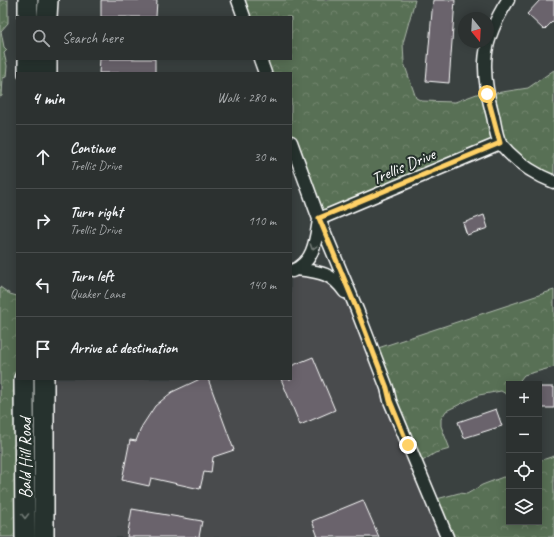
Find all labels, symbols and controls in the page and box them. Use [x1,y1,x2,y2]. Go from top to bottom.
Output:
north arrow [458,12,494,48]
search box [16,16,292,60]
icon: search [30,27,52,49]
text: Search here [62,29,123,48]
route start [478,85,496,103]
text: 4 min [32,88,65,109]
text: Walk · 280 m [217,90,276,106]
text: Continue [70,139,115,158]
street label: Trellis Drive [368,143,440,189]
icon: ahead [32,146,54,168]
text: 30 m [254,149,276,165]
text: Trellis Drive [70,158,121,174]
text: Turn right [70,203,123,222]
icon: right [32,210,54,232]
text: 110 m [248,213,276,229]
text: Trellis Drive [70,222,121,238]
one-way arrow [310,243,318,250]
text: Turn left [70,267,113,286]
icon: left [32,274,54,296]
text: 140 m [248,277,276,293]
text: Quaker Lane [70,286,125,302]
icon: arrive [32,338,54,360]
text: Arrive at destination [70,339,177,358]
map controls [506,381,542,525]
button: + [506,381,542,417]
street label: Bald Hill Road [15,414,36,498]
button: − [506,417,542,453]
route end [399,436,417,454]
button: locate [506,453,542,489]
button: layers [506,489,542,525]
one-way arrow [21,513,29,519]

